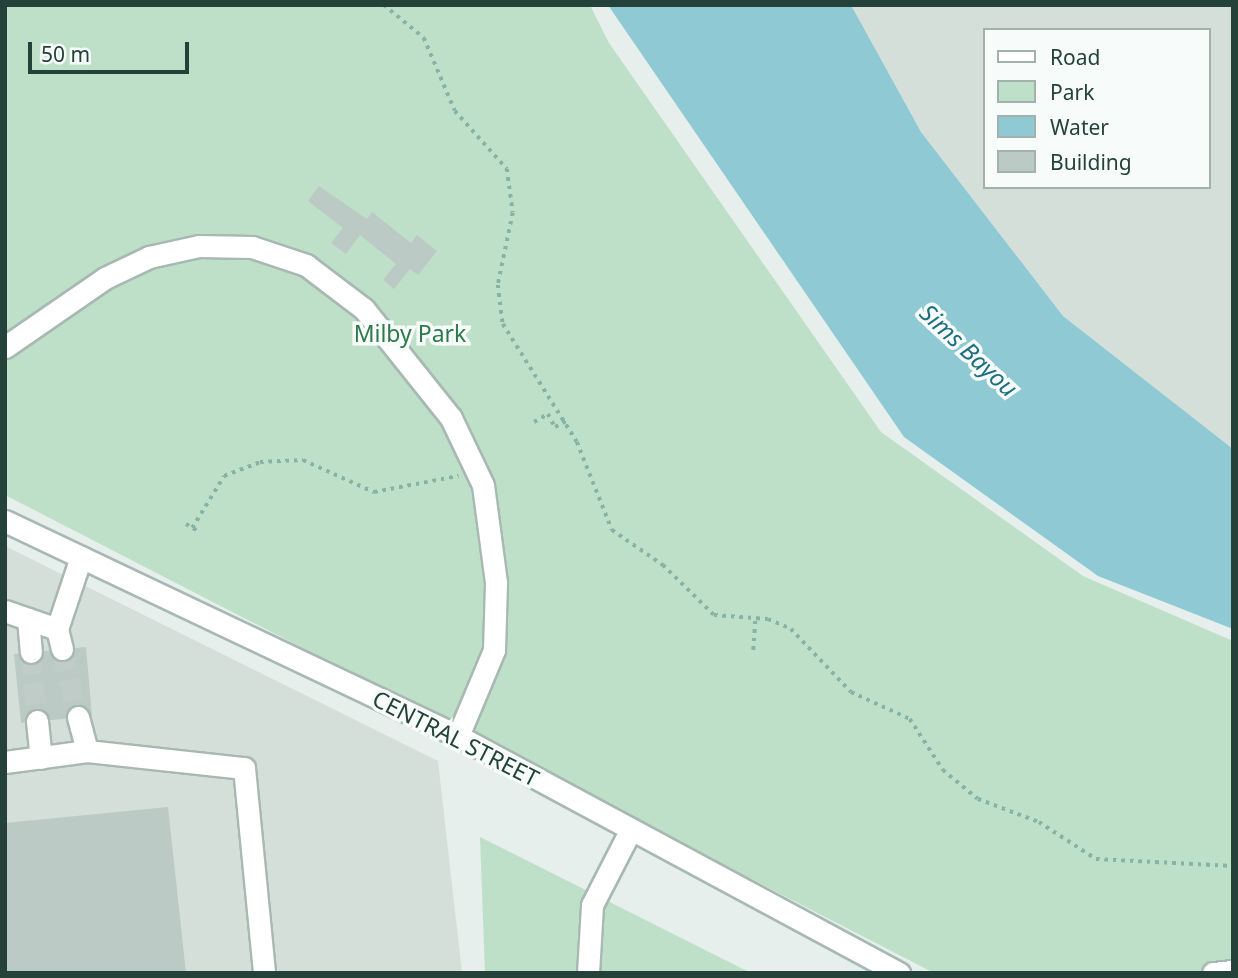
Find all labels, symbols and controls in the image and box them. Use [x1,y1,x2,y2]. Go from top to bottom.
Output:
scale bar [32,28,192,72]
legend [982,28,1210,189]
text: 50 m [41,40,90,68]
text: Road [1050,43,1100,71]
text: Park [1050,78,1094,106]
text: Water [1050,113,1109,141]
text: Building [1050,148,1132,176]
water label: Sims Bayou [914,298,1024,402]
park label: Milby Park [354,319,466,347]
street label: CENTRAL STREET [368,684,544,792]

